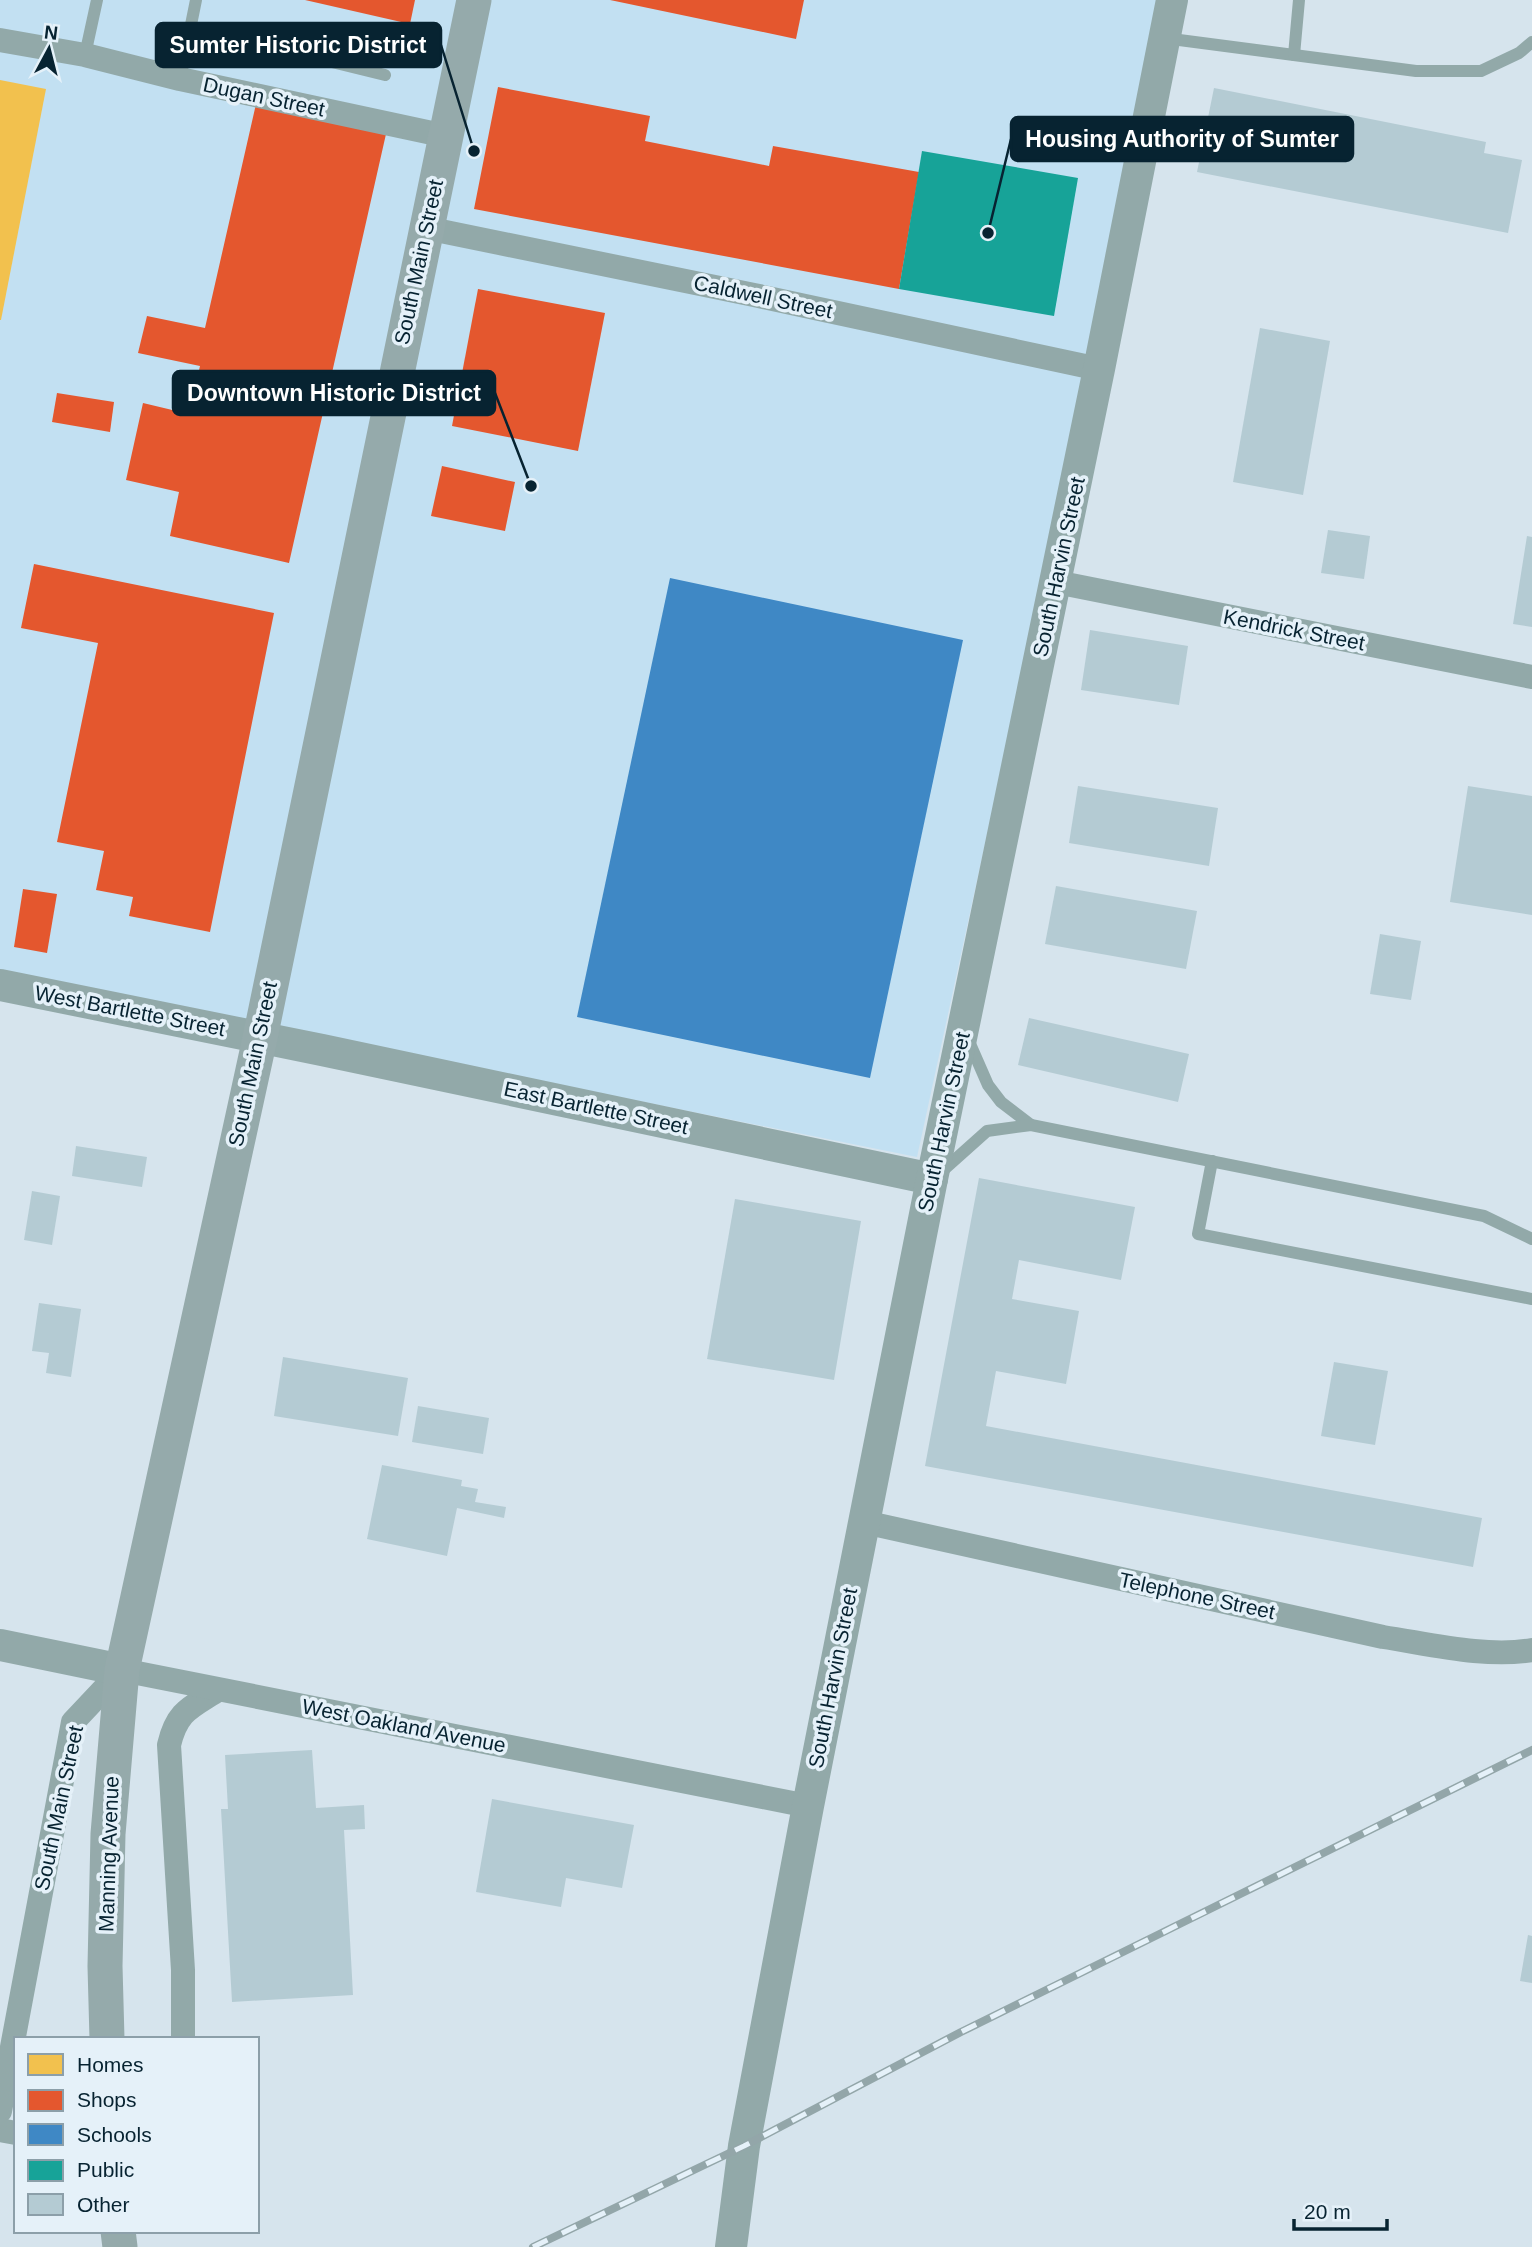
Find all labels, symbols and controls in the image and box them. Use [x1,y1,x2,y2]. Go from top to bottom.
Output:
north arrow [14,14,84,84]
text: N [43,21,59,44]
callout: Sumter Historic District [156,23,441,67]
text: Sumter Historic District [170,32,427,58]
street label: Dugan Street [201,72,327,121]
callout: Housing Authority of Sumter [1011,117,1353,161]
text: Housing Authority of Sumter [1025,126,1339,152]
street label: South Main Street [390,177,447,346]
street label: Caldwell Street [692,271,835,322]
callout: Downtown Historic District [173,371,495,415]
text: Downtown Historic District [187,380,481,406]
street label: South Harvin Street [1028,475,1089,659]
street label: Kendrick Street [1221,605,1367,655]
street label: South Main Street [224,979,281,1148]
street label: West Bartlette Street [33,981,227,1040]
street label: South Harvin Street [913,1030,974,1214]
street label: East Bartlette Street [502,1077,691,1138]
street label: Telephone Street [1117,1568,1277,1623]
street label: South Harvin Street [804,1586,861,1770]
street label: West Oakland Avenue [300,1694,508,1757]
street label: South Main Street [30,1723,87,1892]
street label: Manning Avenue [94,1776,123,1932]
legend [14,2037,259,2233]
text: Homes [77,2053,144,2076]
text: Shops [77,2088,137,2111]
text: Schools [77,2123,152,2146]
text: Public [77,2158,134,2181]
scale bar [1294,2188,1387,2232]
text: Other [77,2193,130,2216]
text: 20 m [1304,2200,1351,2223]

